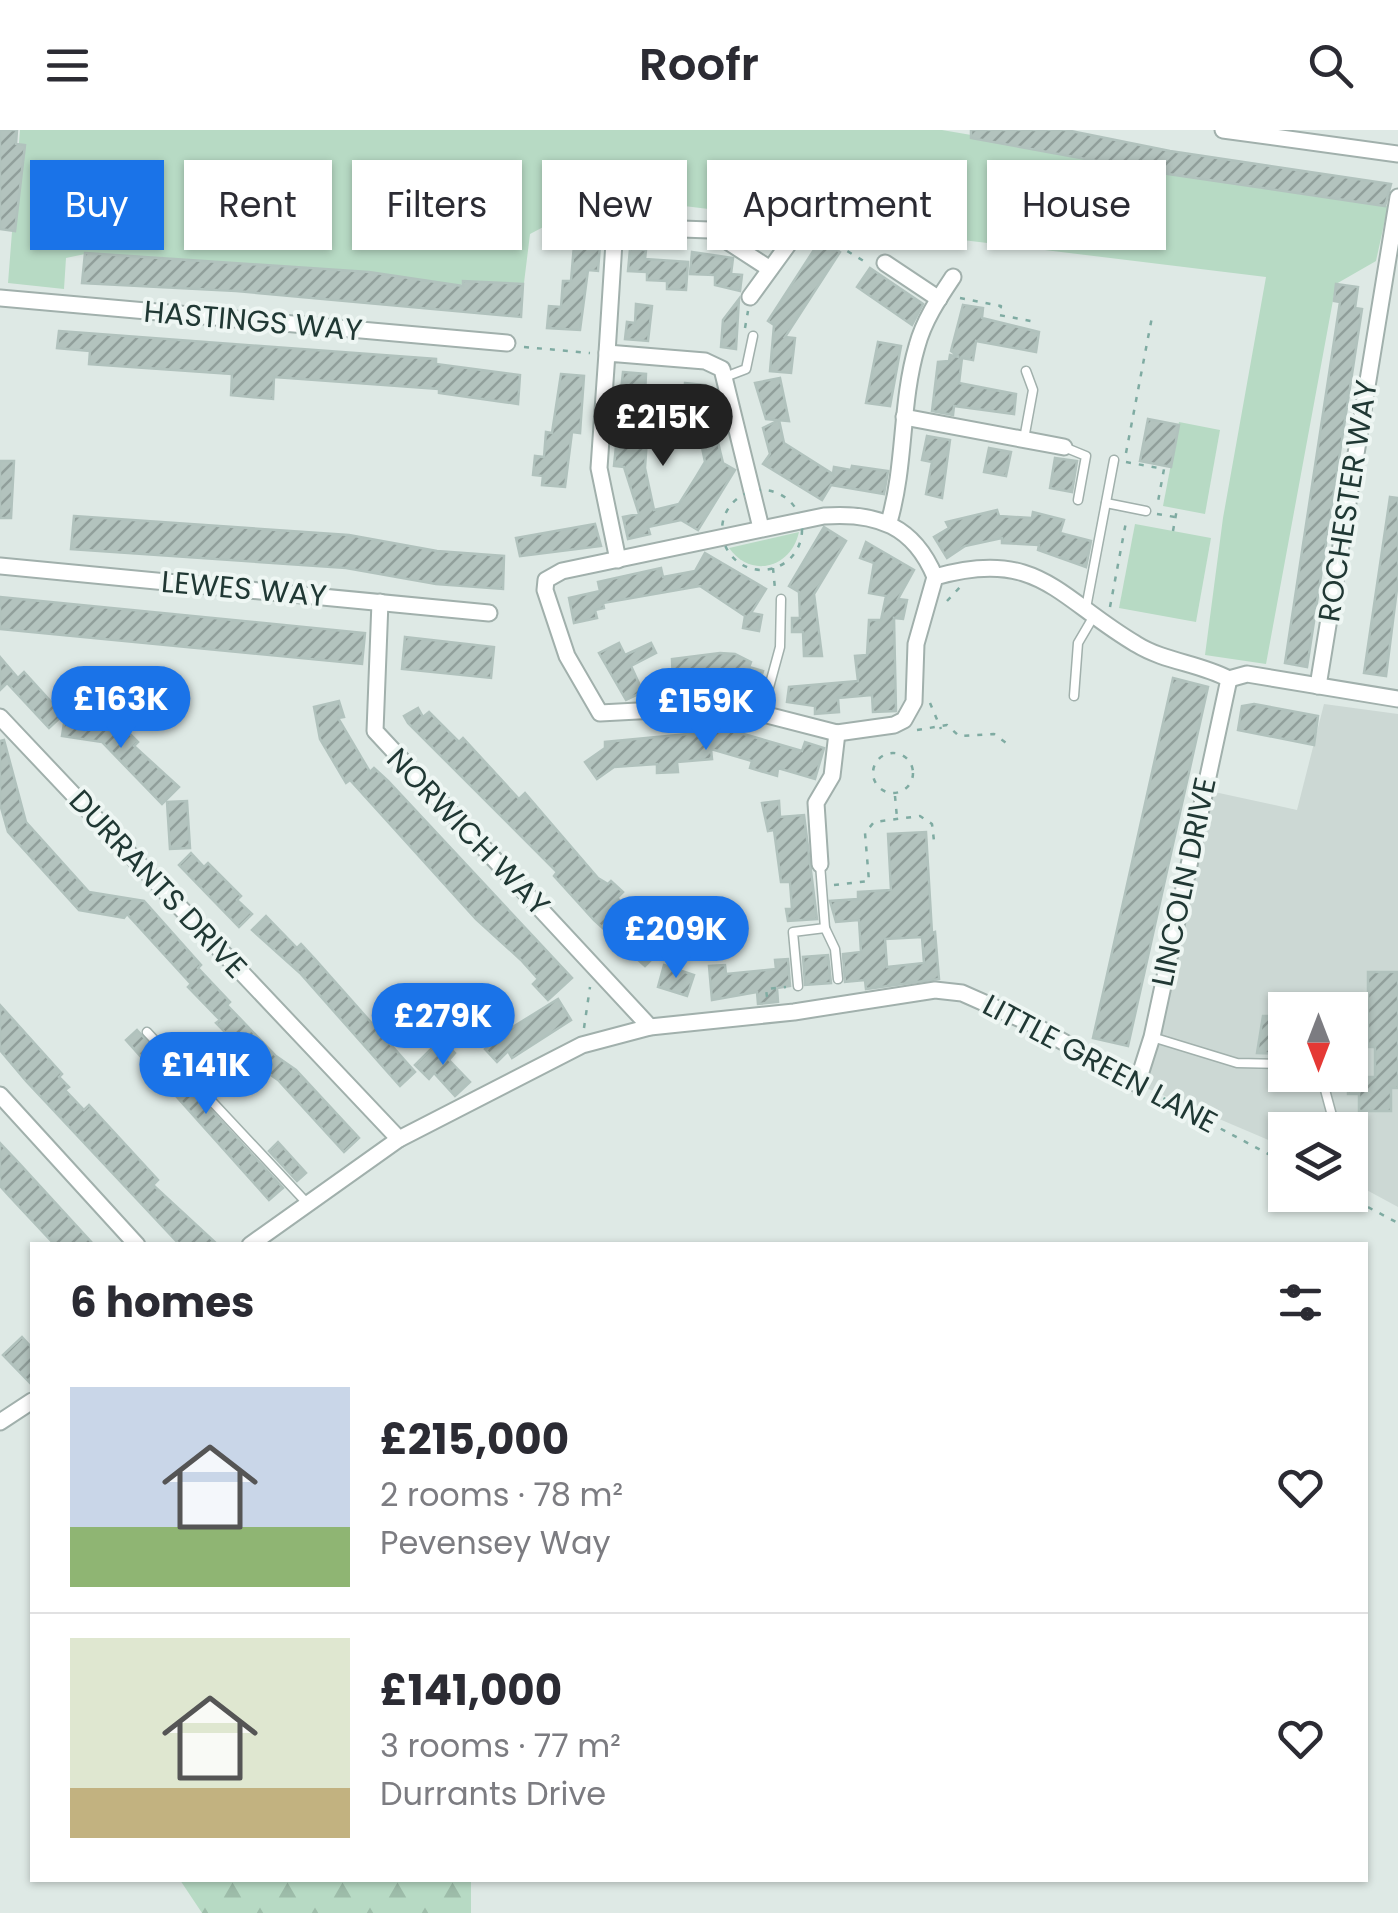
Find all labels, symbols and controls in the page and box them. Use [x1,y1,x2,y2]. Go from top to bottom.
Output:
text: Roofr [639,33,759,96]
icon: menu [40,38,95,93]
icon: search [1303,38,1358,93]
chip: Buy [30,160,164,250]
chip: Rent [184,160,332,250]
chip: Filters [352,160,522,250]
chip: New [542,160,687,250]
chip: Apartment [707,160,967,250]
chip: House [987,160,1166,250]
street label: HASTINGS WAY [142,290,364,351]
street label: ROCHESTER WAY [1307,377,1388,625]
pin: £215K [593,384,733,469]
text: £215K [616,394,710,439]
street label: LEWES WAY [160,560,328,617]
pin: £163K [51,666,191,751]
pin: £159K [636,668,776,753]
text: £163K [73,676,169,721]
text: £159K [658,678,754,723]
street label: NORWICH WAY [377,738,560,925]
street label: LINCOLN DRIVE [1140,773,1227,990]
street label: DURRANTS DRIVE [60,780,257,987]
pin: £209K [606,896,746,981]
text: £209K [625,906,727,951]
pin: £279K [373,983,513,1068]
street label: LITTLE GREEN LANE [975,983,1225,1144]
north arrow [1268,992,1368,1092]
map controls [1268,992,1368,1212]
text: £279K [394,993,492,1038]
pin: £141K [136,1032,276,1117]
text: £141K [161,1042,251,1087]
button: layers [1268,1112,1368,1212]
text: 6 homes [70,1273,255,1332]
icon: filters [1273,1275,1328,1330]
text: £215,000 [380,1410,569,1469]
icon: home [150,1427,270,1547]
icon: heart [1273,1460,1328,1515]
text: 2 rooms · 78 m² [380,1472,623,1517]
text: Pevensey Way [380,1520,611,1565]
text: £141,000 [380,1661,562,1720]
icon: home [150,1678,270,1798]
icon: heart [1273,1711,1328,1766]
text: 3 rooms · 77 m² [380,1723,621,1768]
text: Durrants Drive [380,1771,606,1816]

